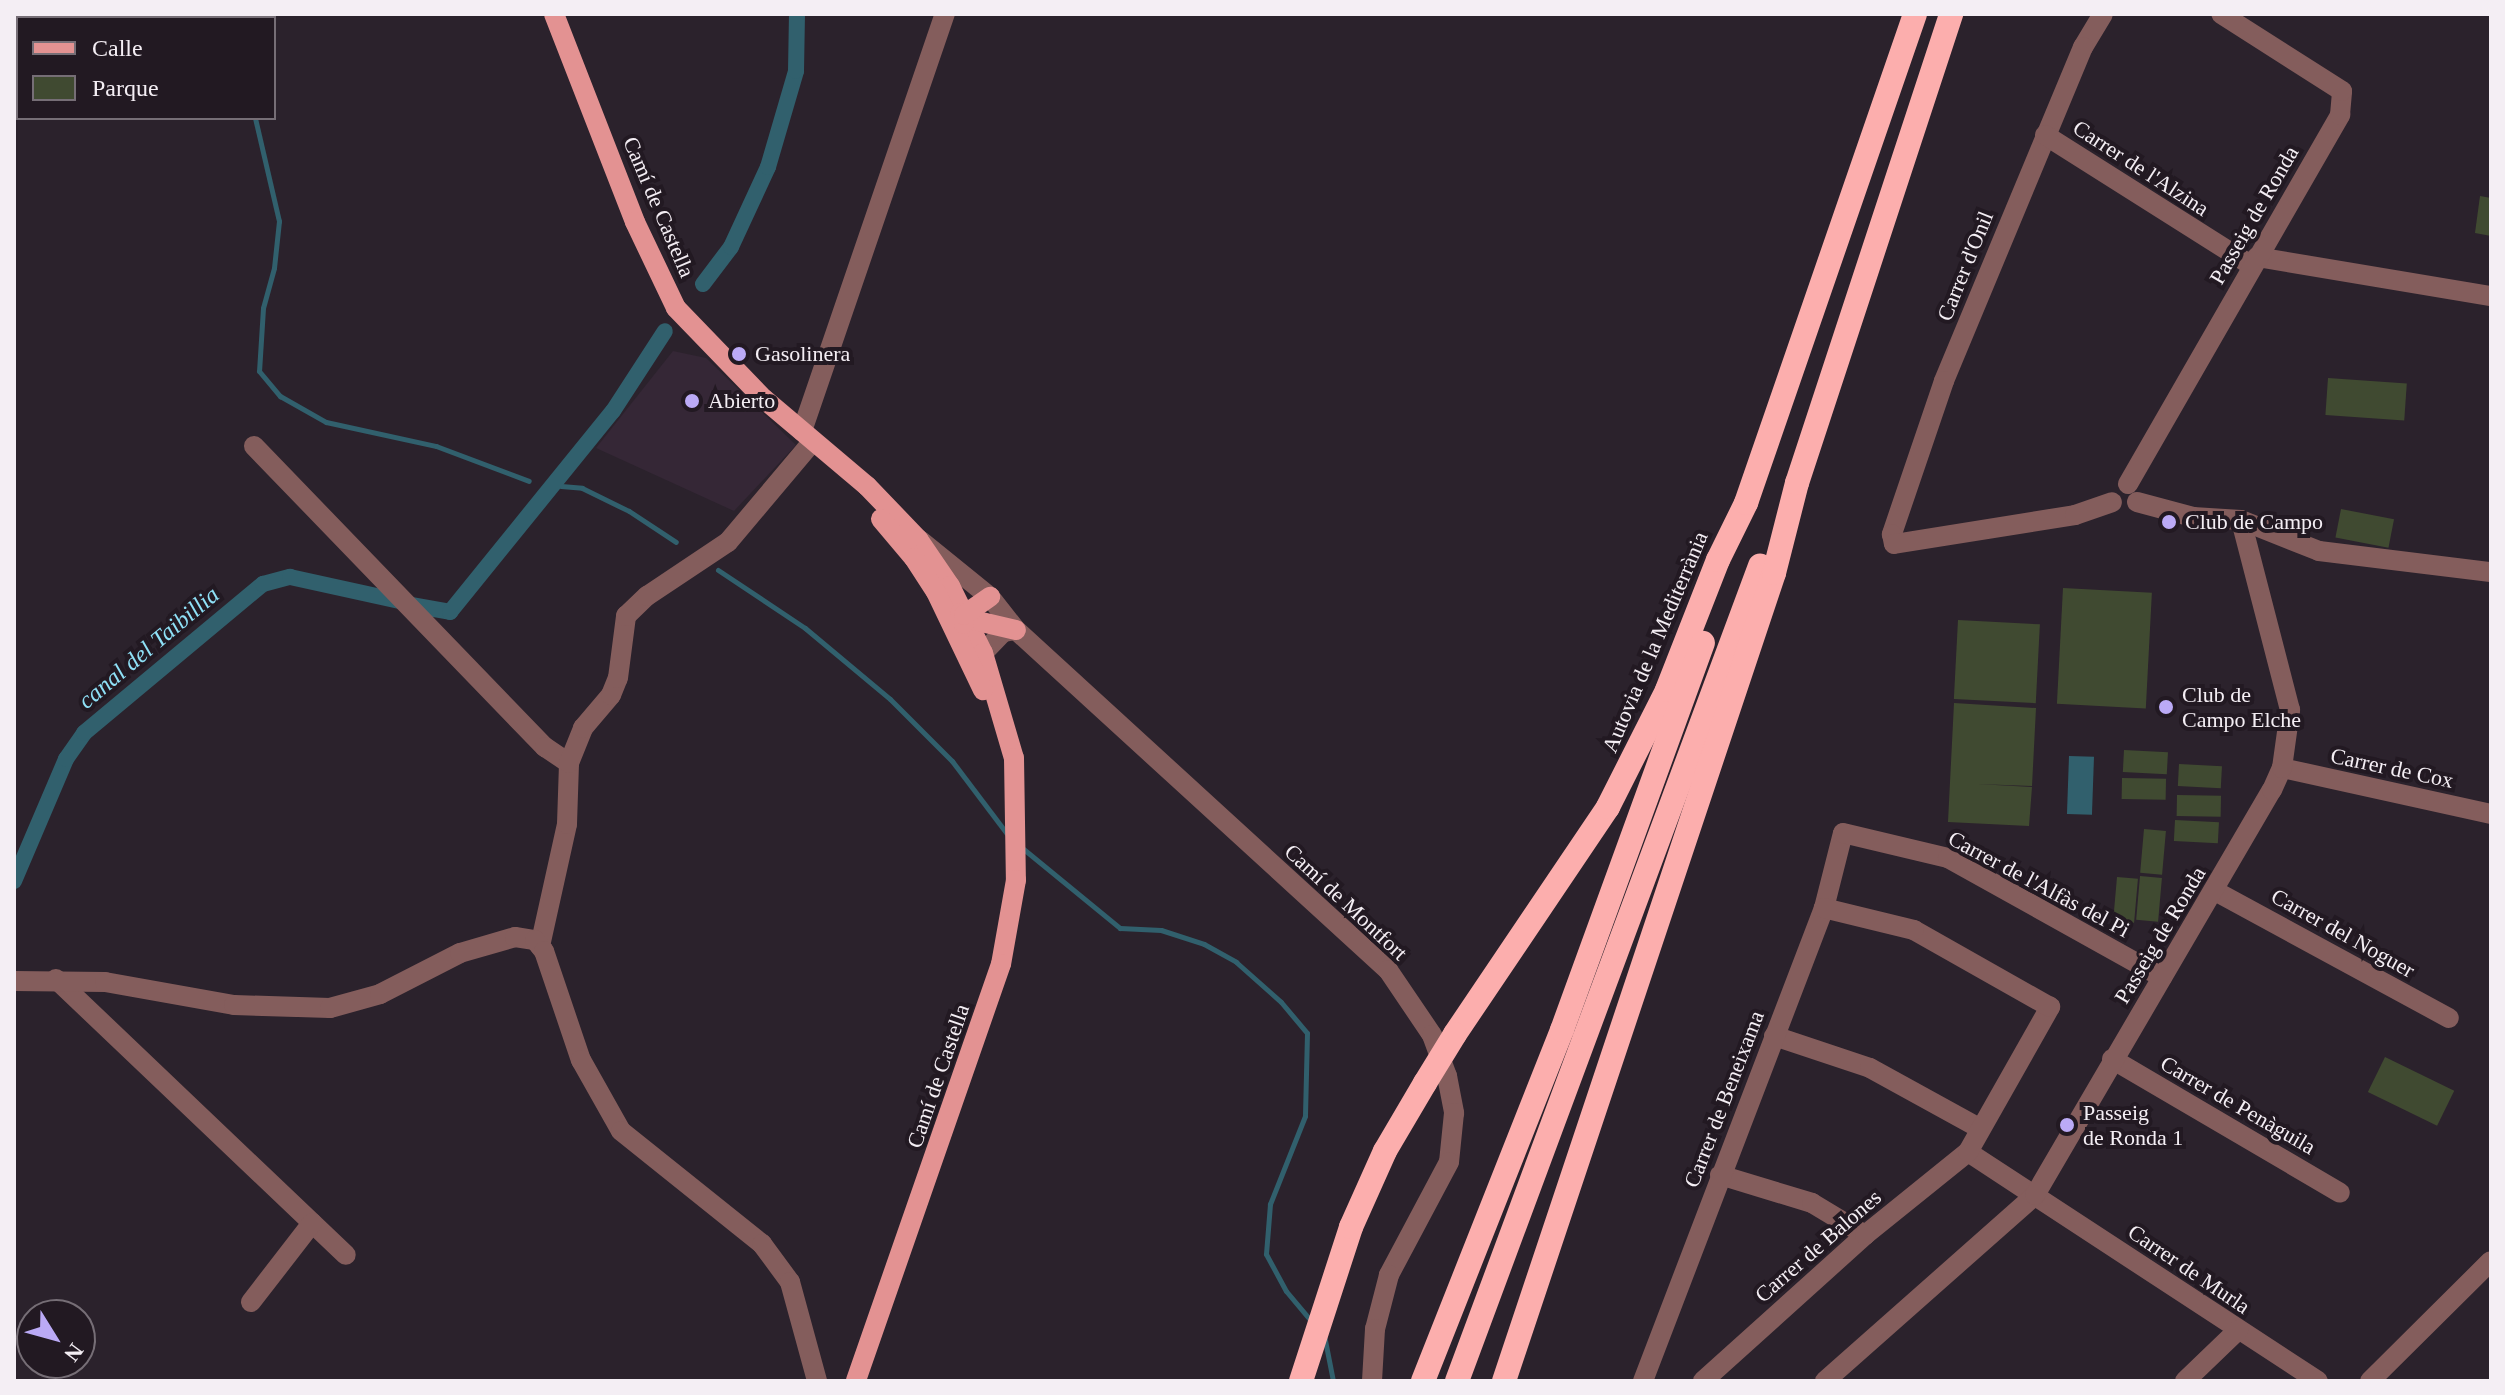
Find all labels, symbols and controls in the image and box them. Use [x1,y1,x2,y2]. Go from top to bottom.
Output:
legend [16,16,276,120]
text: Calle [92,35,143,61]
text: Parque [92,75,159,101]
street label: Carrer de l'Alzina [2068,114,2214,222]
street label: Camí de Castella [617,133,701,281]
street label: Passeig de Ronda [2204,141,2304,289]
street label: Carrer d'Onil [1931,207,1999,325]
place label: Gasolinera [755,341,850,367]
marker: Gasolinera [730,345,748,363]
place label: Abierto [708,388,775,414]
marker: Abierto [683,392,701,410]
place label: Club de Campo [2185,509,2323,535]
marker: Club de Campo [2160,513,2178,531]
street label: Autovia de la Mediterrània [1596,527,1714,757]
water label: canal del Taibillia [73,581,225,715]
place label: Club de Campo Elche [2182,681,2301,732]
marker: Club de Campo Elche [2157,698,2175,716]
street label: Carrer de Cox [2328,742,2456,794]
street label: Carrer de l'Alfàs del Pi [1944,825,2134,943]
street label: Camí de Montfort [1279,838,1413,966]
street label: Passeig de Ronda [2109,862,2211,1008]
street label: Carrer del Noguer [2267,883,2419,983]
street label: Camí de Castella [901,1001,975,1151]
street label: Carrer de Beneixama [1678,1007,1770,1191]
street label: Carrer de Penàguila [2156,1050,2320,1160]
place label: Passeig de Ronda 1 [2083,1099,2183,1150]
marker: Passeig de Ronda 1 [2058,1116,2076,1134]
street label: Carrer de Balones [1749,1184,1887,1308]
street label: Carrer de Murla [2123,1218,2255,1320]
north arrow [16,1299,96,1379]
text: N [59,1339,89,1366]

